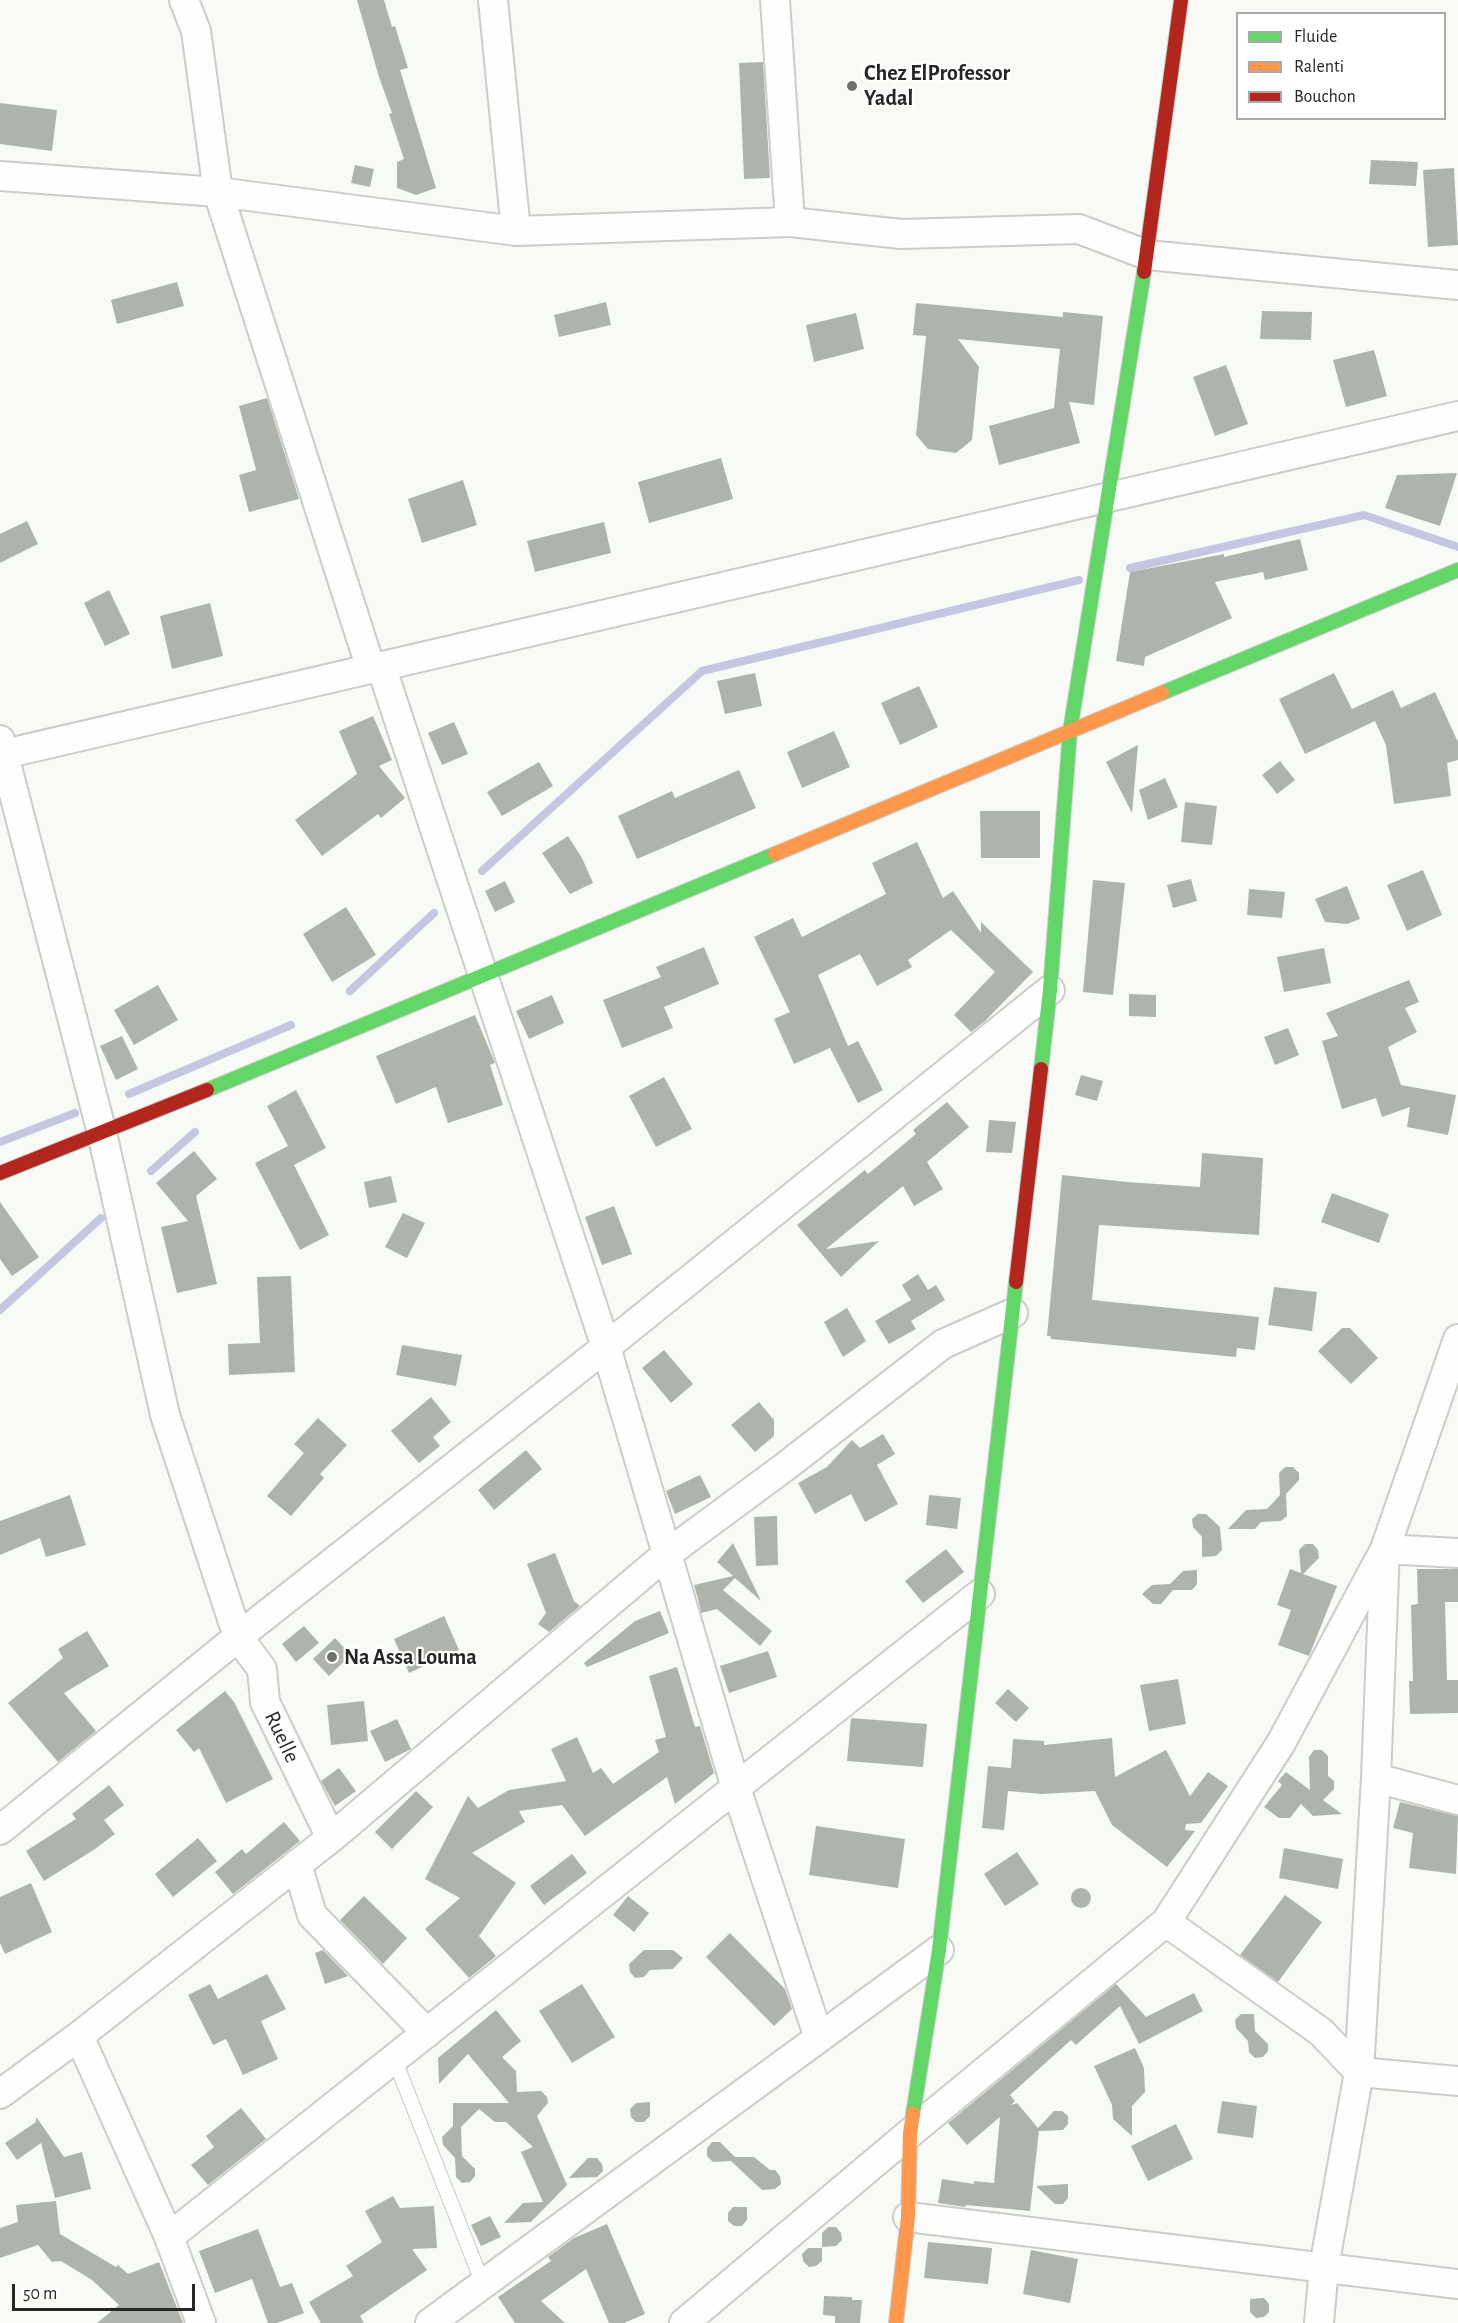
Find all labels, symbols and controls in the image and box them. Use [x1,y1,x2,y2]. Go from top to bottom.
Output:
legend [1236,12,1446,120]
text: Fluide [1294,28,1337,46]
text: Ralenti [1294,58,1344,76]
place label: Chez ElProfessor Yadal [864,60,1010,112]
marker: Chez ElProfessor Yadal [845,79,859,93]
text: Bouchon [1294,88,1356,106]
place label: Na Assa Louma [344,1644,477,1670]
marker: Na Assa Louma [325,1650,339,1664]
street label: Ruelle [259,1707,305,1767]
scale bar [15,2272,198,2310]
text: 50 m [23,2285,57,2303]

